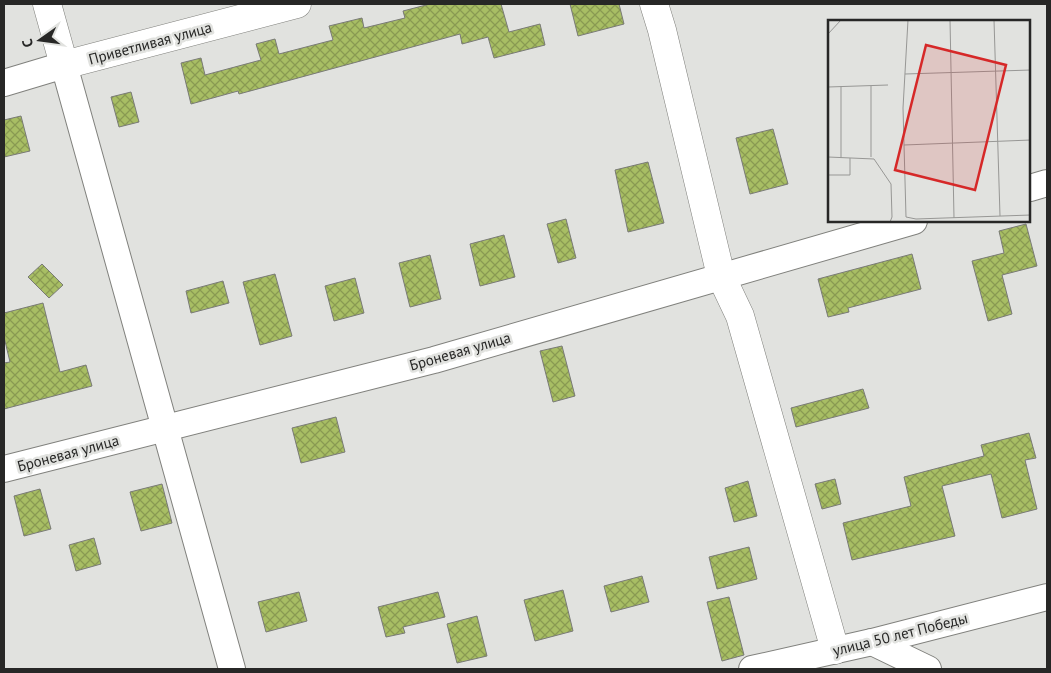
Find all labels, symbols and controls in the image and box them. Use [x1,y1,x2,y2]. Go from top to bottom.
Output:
north arrow [15,15,65,65]
street label: Приветливая улица [86,17,214,69]
inset map [828,20,1031,222]
text: С [18,37,37,49]
street label: Броневая улица [407,327,513,375]
street label: Броневая улица [15,430,121,476]
street label: улица 50 лет Победы [831,608,969,660]

